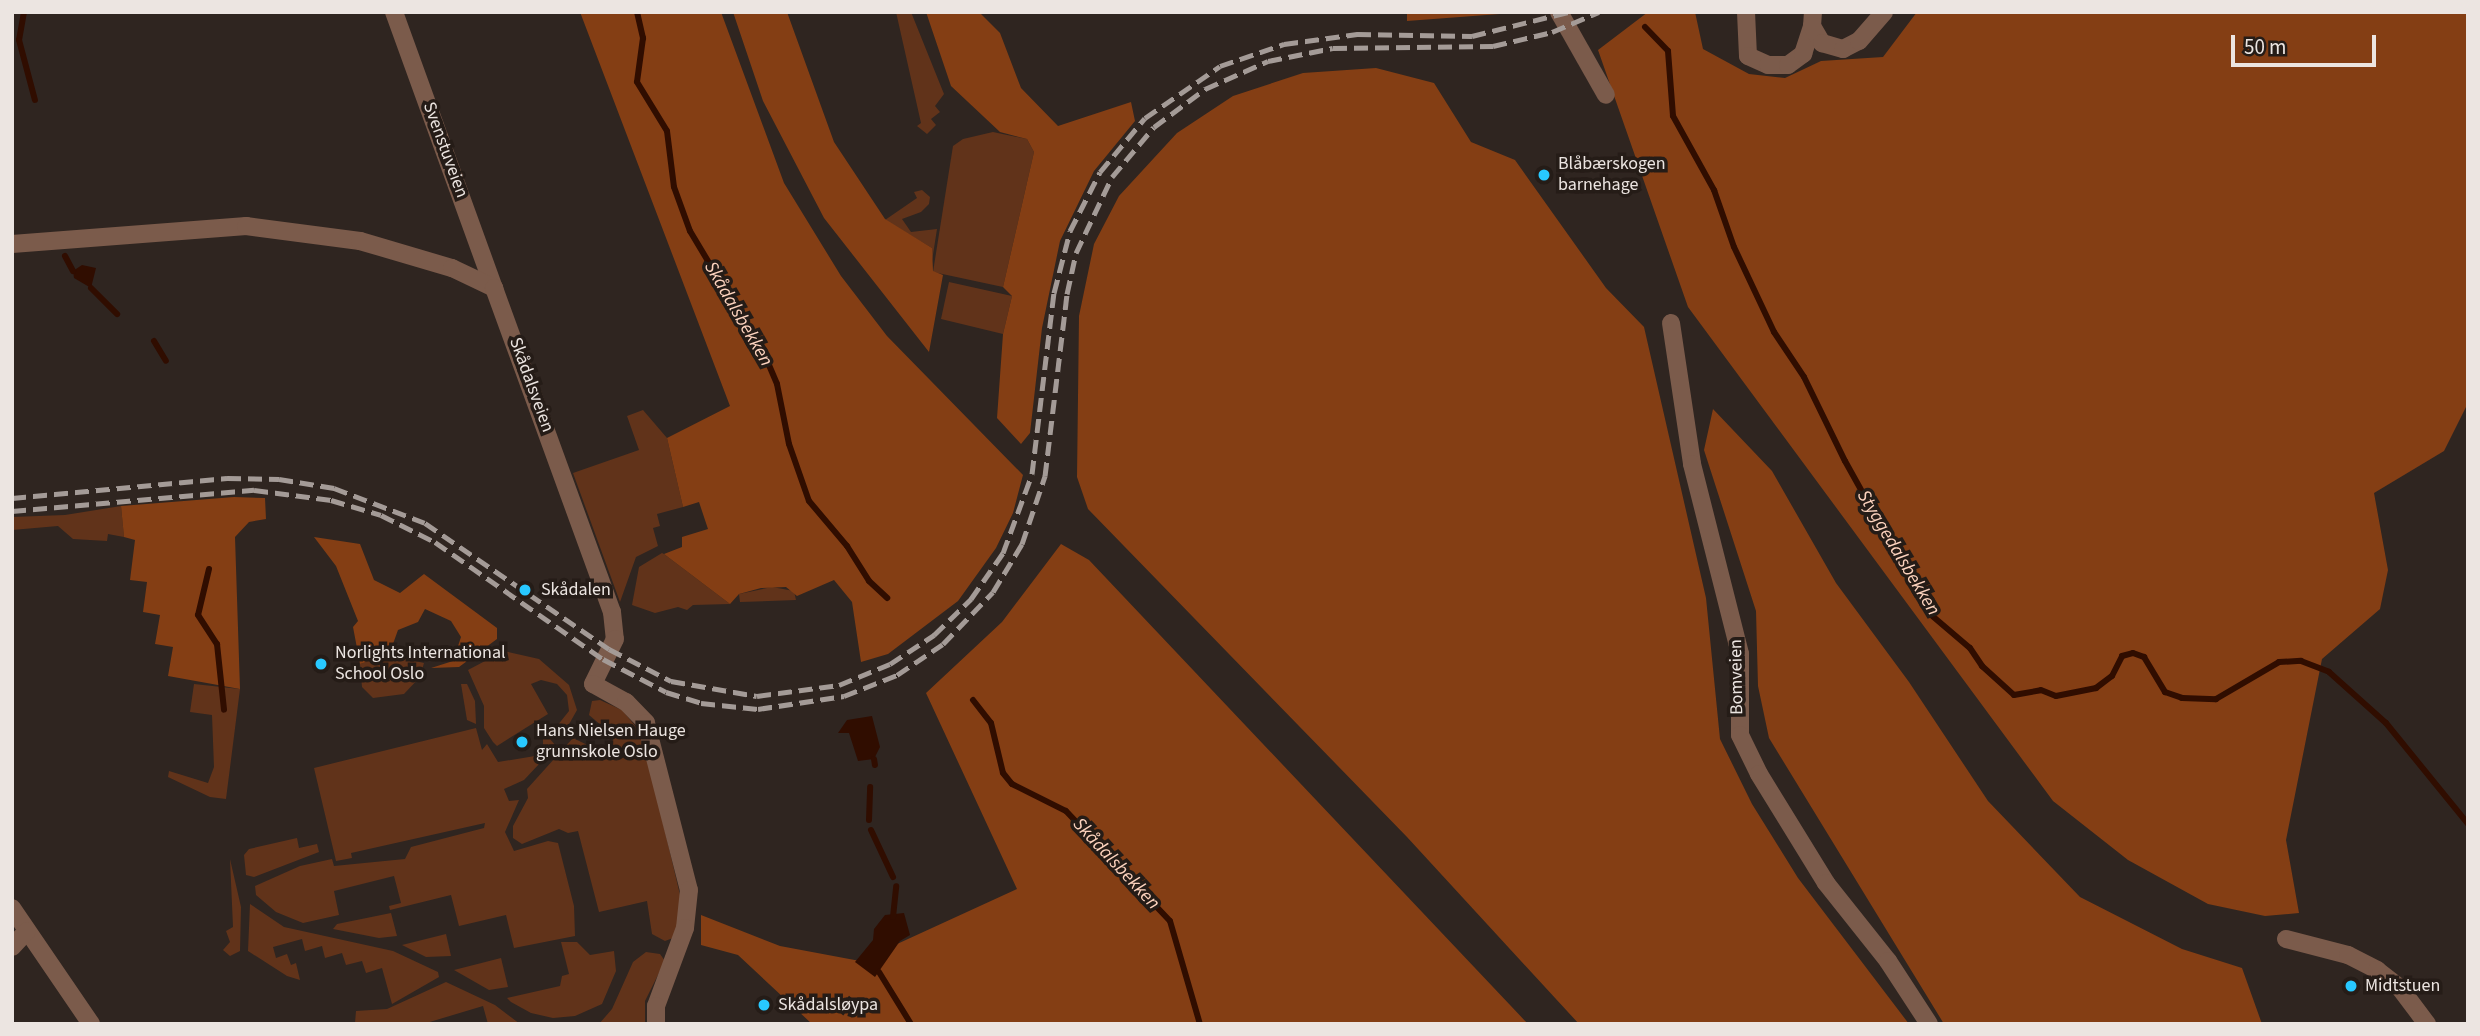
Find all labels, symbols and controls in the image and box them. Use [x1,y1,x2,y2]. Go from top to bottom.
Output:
scale bar [2235,21,2380,65]
text: 50 m [2244,32,2286,62]
street label: Svenstuveien [418,99,472,201]
place label: Blåbærskogen barnehage [1558,154,1666,196]
marker: Blåbærskogen barnehage [1536,167,1552,183]
water label: Skådalsbekken [699,257,777,371]
street label: Skådalsveien [504,335,558,435]
water label: Styggedalsbekken [1852,486,1944,620]
place label: Skådalen [541,579,611,601]
marker: Skådalen [515,580,535,600]
street label: Bomveien [1726,639,1748,715]
place label: Norlights International School Oslo [335,643,506,686]
marker: Norlights International School Oslo [313,656,329,672]
place label: Hans Nielsen Hauge grunnskole Oslo [536,721,686,764]
marker: Hans Nielsen Hauge grunnskole Oslo [514,734,530,750]
water label: Skådalsbekken [1068,813,1164,915]
place label: Midtstuen [2365,975,2440,997]
marker: Midtstuen [2343,978,2359,994]
place label: Skådalsløypa [778,994,878,1016]
marker: Skådalsløypa [756,997,772,1013]

